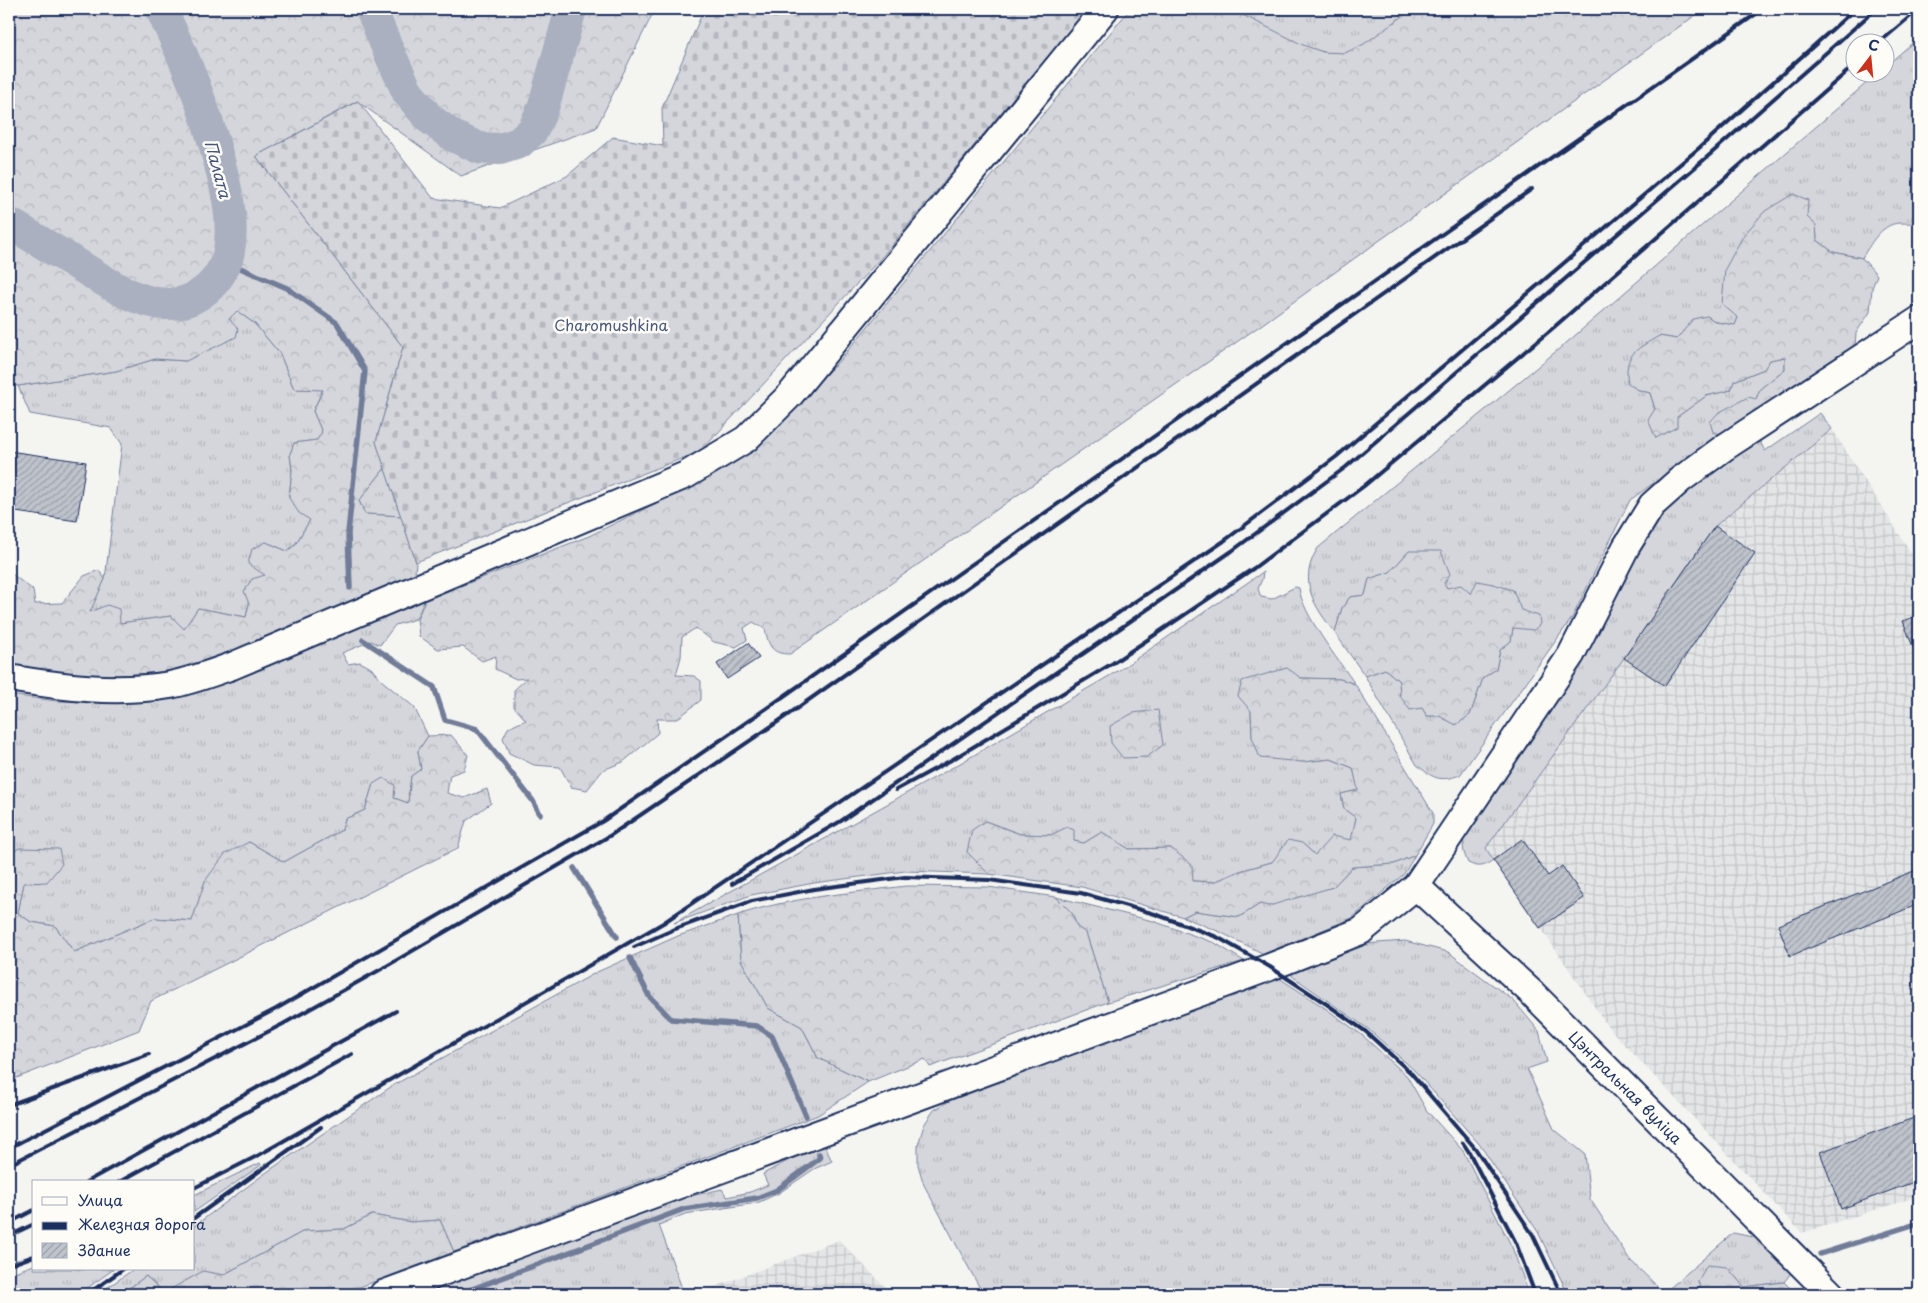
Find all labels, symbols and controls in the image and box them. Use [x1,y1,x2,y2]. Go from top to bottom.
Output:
north arrow [1846,32,1896,82]
text: С [1866,33,1882,57]
water label: Палата [200,137,238,201]
park label: Charomushkina [554,313,668,336]
street label: Цэнтральная вуліца [1564,1025,1689,1150]
legend [32,1180,195,1270]
text: Улица [78,1188,123,1211]
text: Железная дорога [78,1212,206,1235]
text: Здание [78,1238,131,1261]

